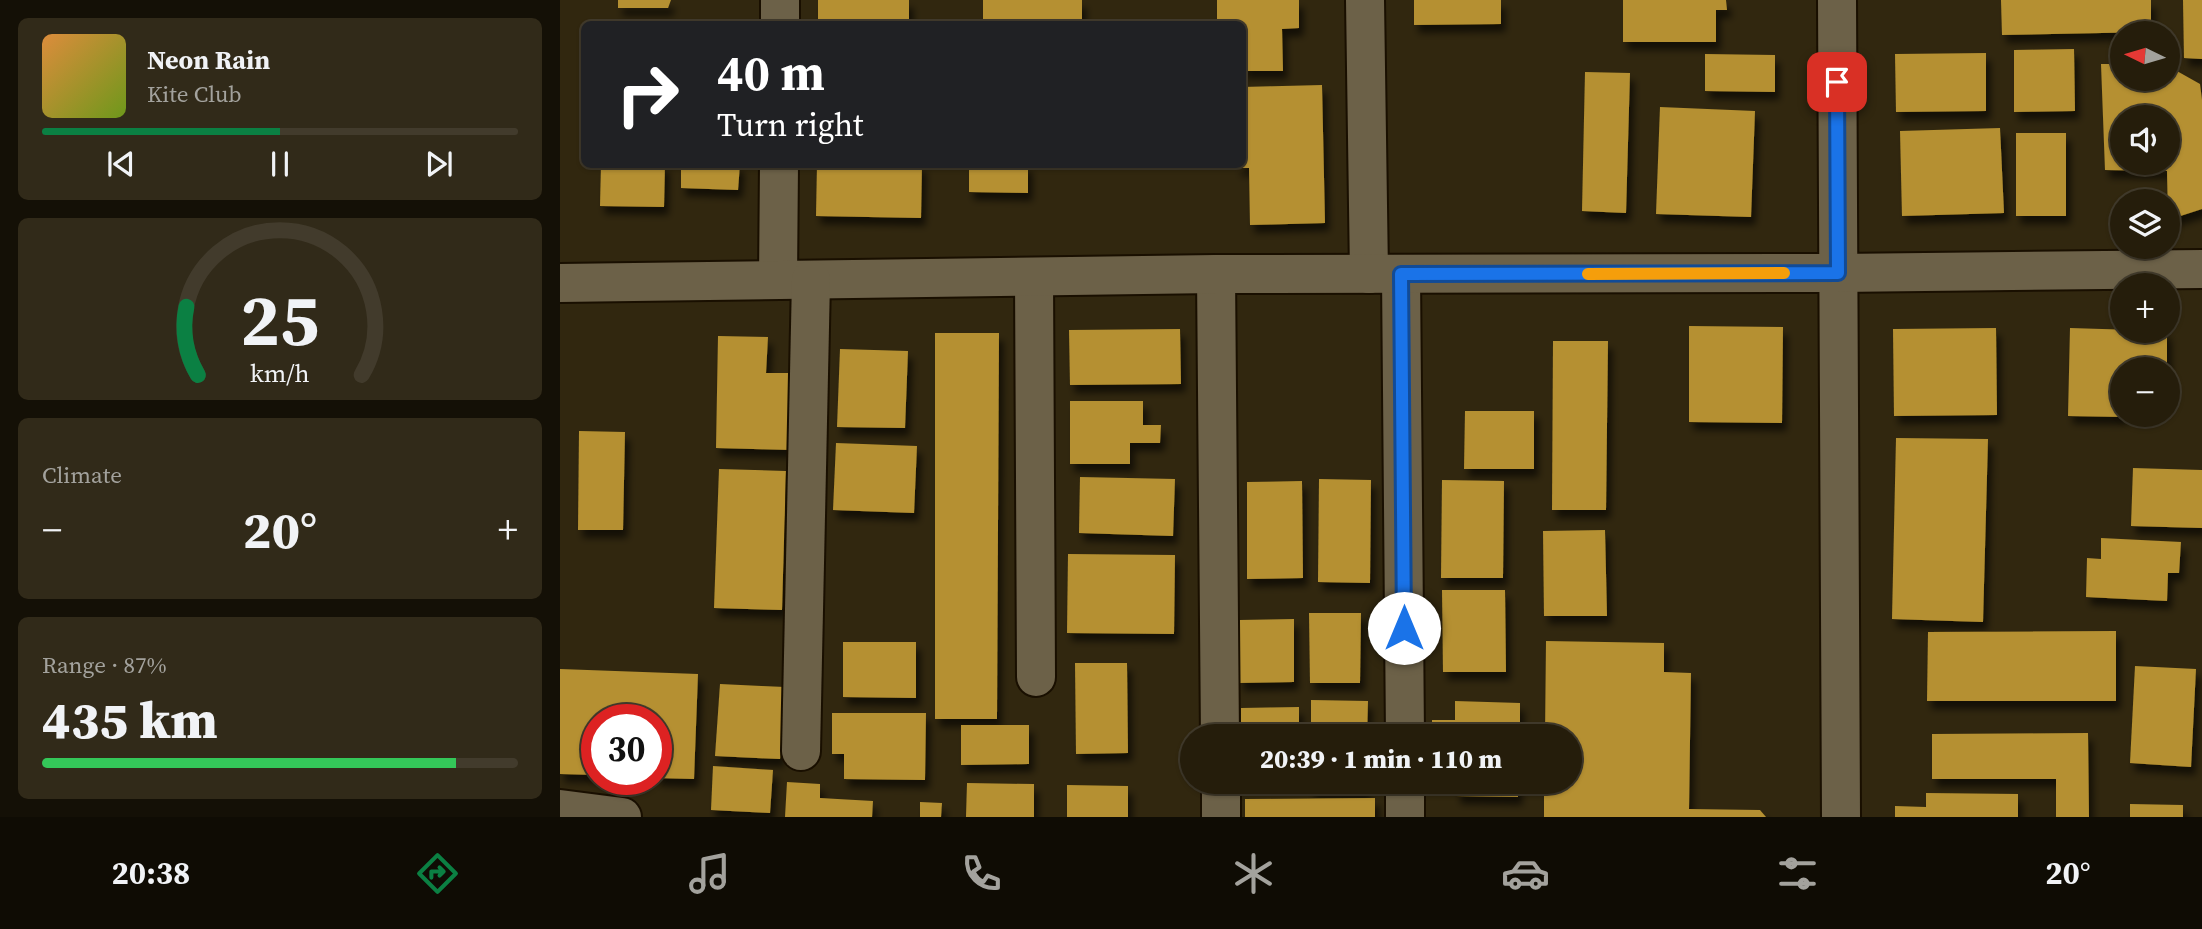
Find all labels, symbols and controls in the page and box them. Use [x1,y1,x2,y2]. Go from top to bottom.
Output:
north arrow [2110,21,2180,91]
map controls [2110,21,2180,427]
text: 40 m [717,39,825,106]
text: Neon Rain [147,42,270,78]
icon: right [602,49,693,140]
pin [1807,52,1867,112]
icon: arrive [1818,63,1856,101]
text: Kite Club [147,78,242,110]
text: Turn right [717,103,863,147]
button: sound [2110,105,2180,175]
icon: previous [102,145,140,183]
icon: pause [261,145,299,183]
icon: next [420,145,458,183]
button: layers [2110,189,2180,259]
text: 25 [241,270,319,369]
button: + [2110,273,2180,343]
text: km/h [250,355,310,389]
button: − [2110,357,2180,427]
text: Climate [42,459,122,491]
text: 20° [243,494,317,565]
text: − [42,504,62,556]
text: + [498,504,518,556]
position arrow [1367,591,1441,665]
text: Range · 87% [42,649,167,681]
text: 435 km [42,684,218,755]
speed limit sign: 30 [581,704,672,795]
text: 20:39 · 1 min · 110 m [1260,741,1502,777]
icon: directions [413,849,462,898]
icon: music [685,849,734,898]
icon: phone [957,849,1006,898]
icon: climate [1229,849,1278,898]
icon: car [1501,849,1550,898]
icon: filters [1773,849,1822,898]
text: 20:38 [111,851,190,895]
text: 20° [2045,851,2090,895]

